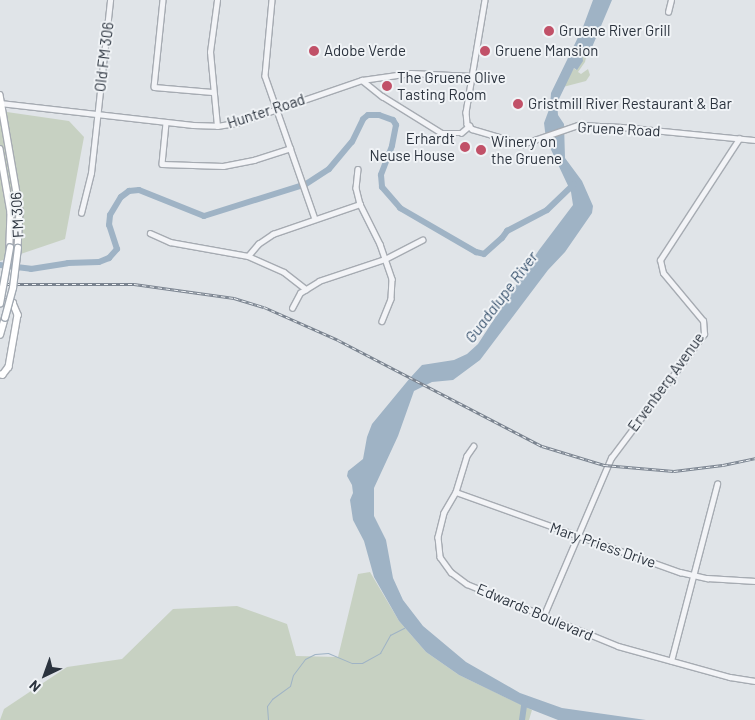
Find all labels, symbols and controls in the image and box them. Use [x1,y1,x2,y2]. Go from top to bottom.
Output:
street label: Old FM 306 [91,21,117,93]
place label: Gruene River Grill [559,22,670,40]
marker: Gruene River Grill [543,25,555,37]
place label: Adobe Verde [324,42,406,60]
place label: Gruene Mansion [495,42,598,60]
marker: Adobe Verde [308,45,320,57]
marker: Gruene Mansion [479,45,491,57]
place label: The Gruene Olive Tasting Room [397,68,506,103]
marker: The Gruene Olive Tasting Room [381,80,393,92]
street label: Hunter Road [225,90,307,132]
place label: Gristmill River Restaurant & Bar [528,95,732,113]
marker: Gristmill River Restaurant & Bar [512,98,524,110]
street label: Gruene Road [577,118,661,140]
place label: Erhardt Neuse House [369,129,455,164]
place label: Winery on the Gruene [491,132,562,167]
marker: Erhardt Neuse House [459,141,471,153]
marker: Winery on the Gruene [475,144,487,156]
street label: FM 306 [7,191,27,239]
water label: Guadalupe River [460,248,542,346]
street label: Ervenberg Avenue [624,329,708,435]
street label: Mary Priess Drive [548,518,658,572]
street label: Edwards Boulevard [474,579,596,645]
north arrow [20,650,70,700]
text: N [25,677,44,696]

